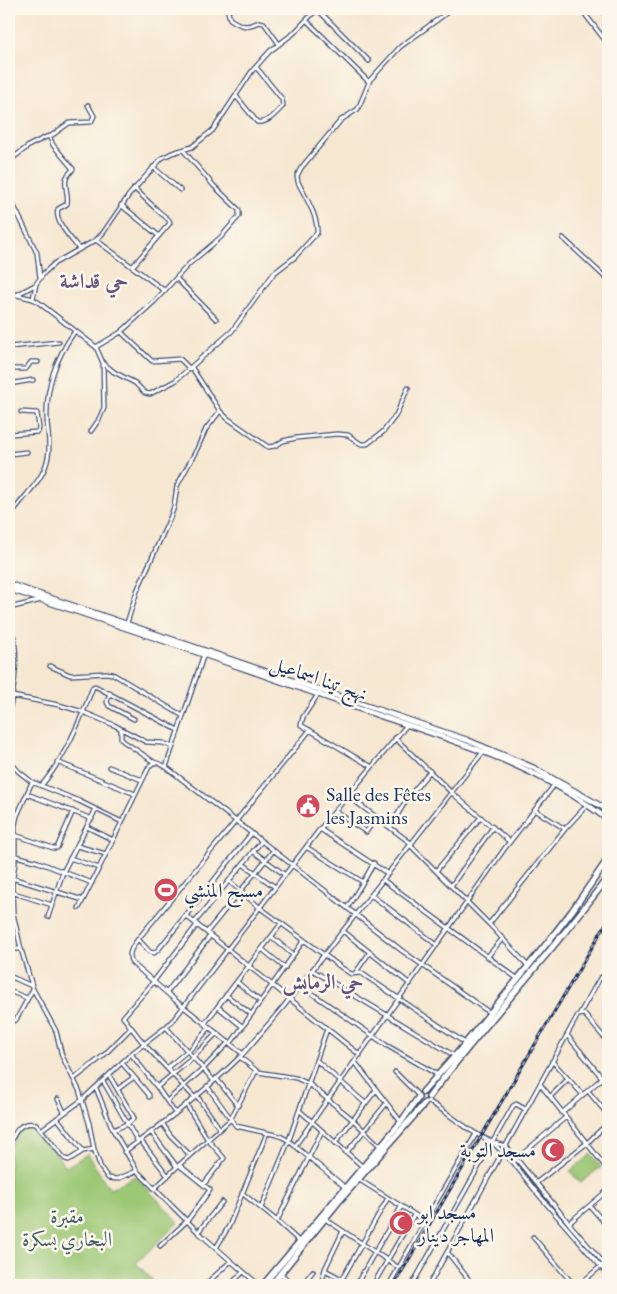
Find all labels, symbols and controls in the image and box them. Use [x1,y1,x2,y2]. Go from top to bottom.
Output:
district label: حي قداشة [60,267,128,299]
street label: نهج تينا اسماعيل [265,649,371,711]
place label: Salle des Fêtes les Jasmins [326,781,431,830]
public building icon: Salle des Fêtes les Jasmins [295,793,321,819]
sports icon: مسبح المنشي [153,877,179,903]
place label: مسبح المنشي [184,877,263,909]
district label: حي الرمايش [283,968,364,1000]
place label: مسجد التوبة [460,1137,536,1163]
mosque icon: مسجد التوبة [540,1137,566,1163]
place label: مسجد ابو المهاجر دينار [416,1199,494,1248]
park label: مقبرة البخاري بسكرة [22,1203,112,1255]
mosque icon: مسجد ابو المهاجر دينار [388,1210,414,1236]

